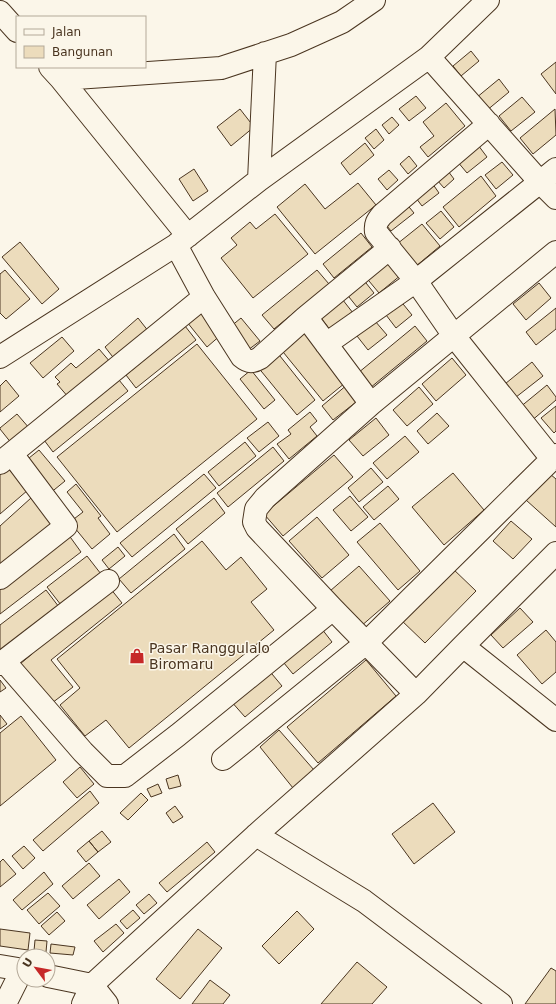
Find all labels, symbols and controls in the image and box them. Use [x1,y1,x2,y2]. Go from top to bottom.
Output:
legend [16,16,146,68]
text: Jalan [51,25,81,39]
text: Bangunan [52,45,113,59]
place label: Pasar Ranggulalo Biromaru [149,640,270,672]
shop icon: Pasar Ranggulalo Biromaru [128,647,146,665]
north arrow [16,948,56,988]
text: U [20,956,36,970]

